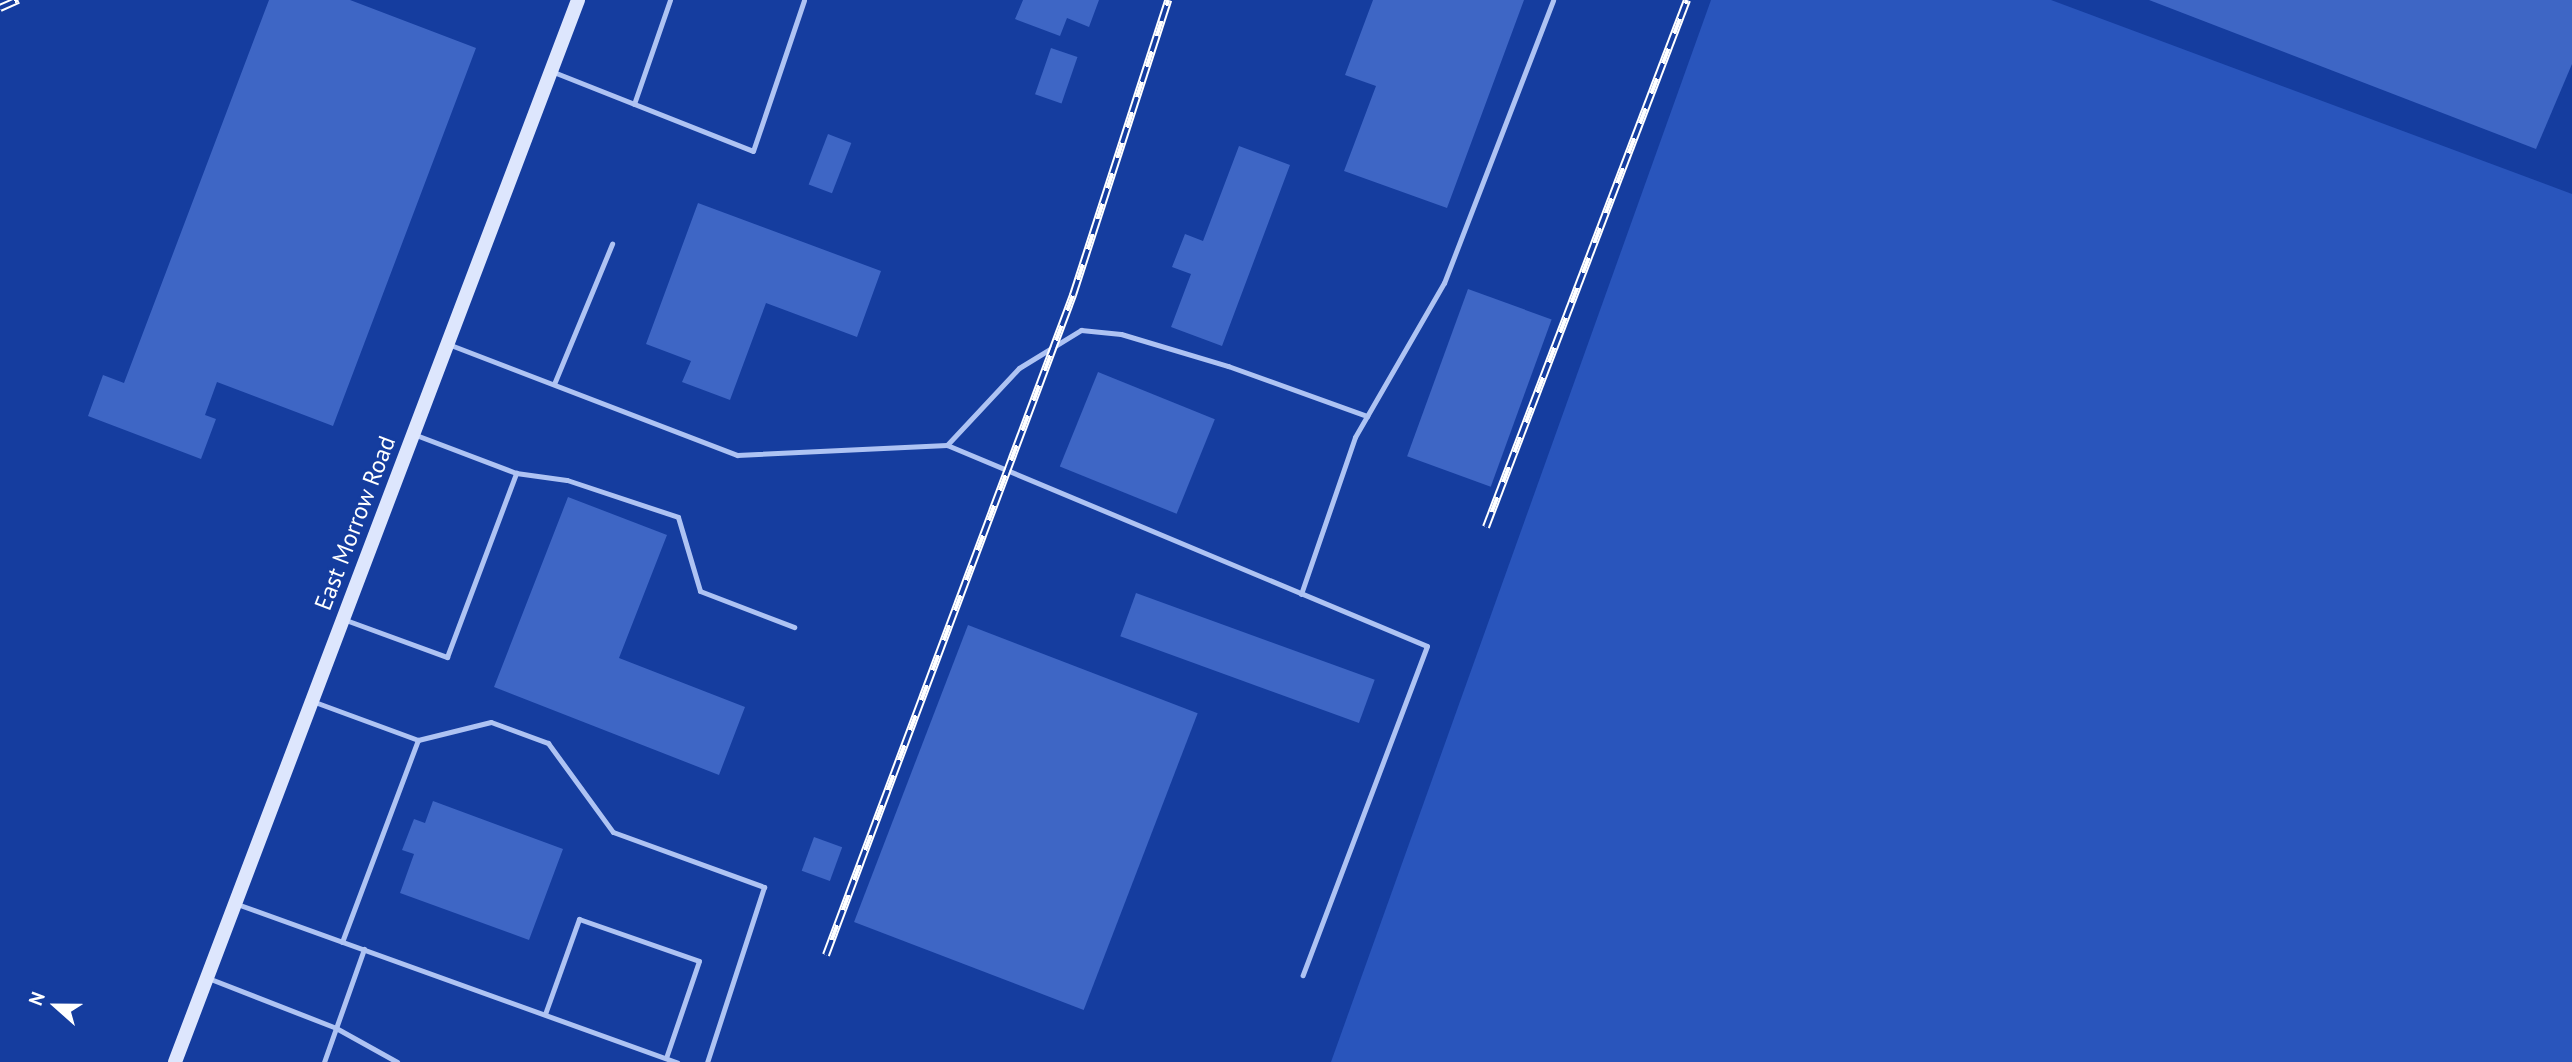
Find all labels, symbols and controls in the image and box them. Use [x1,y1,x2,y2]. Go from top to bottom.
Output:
street label: East Morrow Road [308,431,402,615]
north arrow [21,971,91,1041]
text: N [23,988,50,1009]

